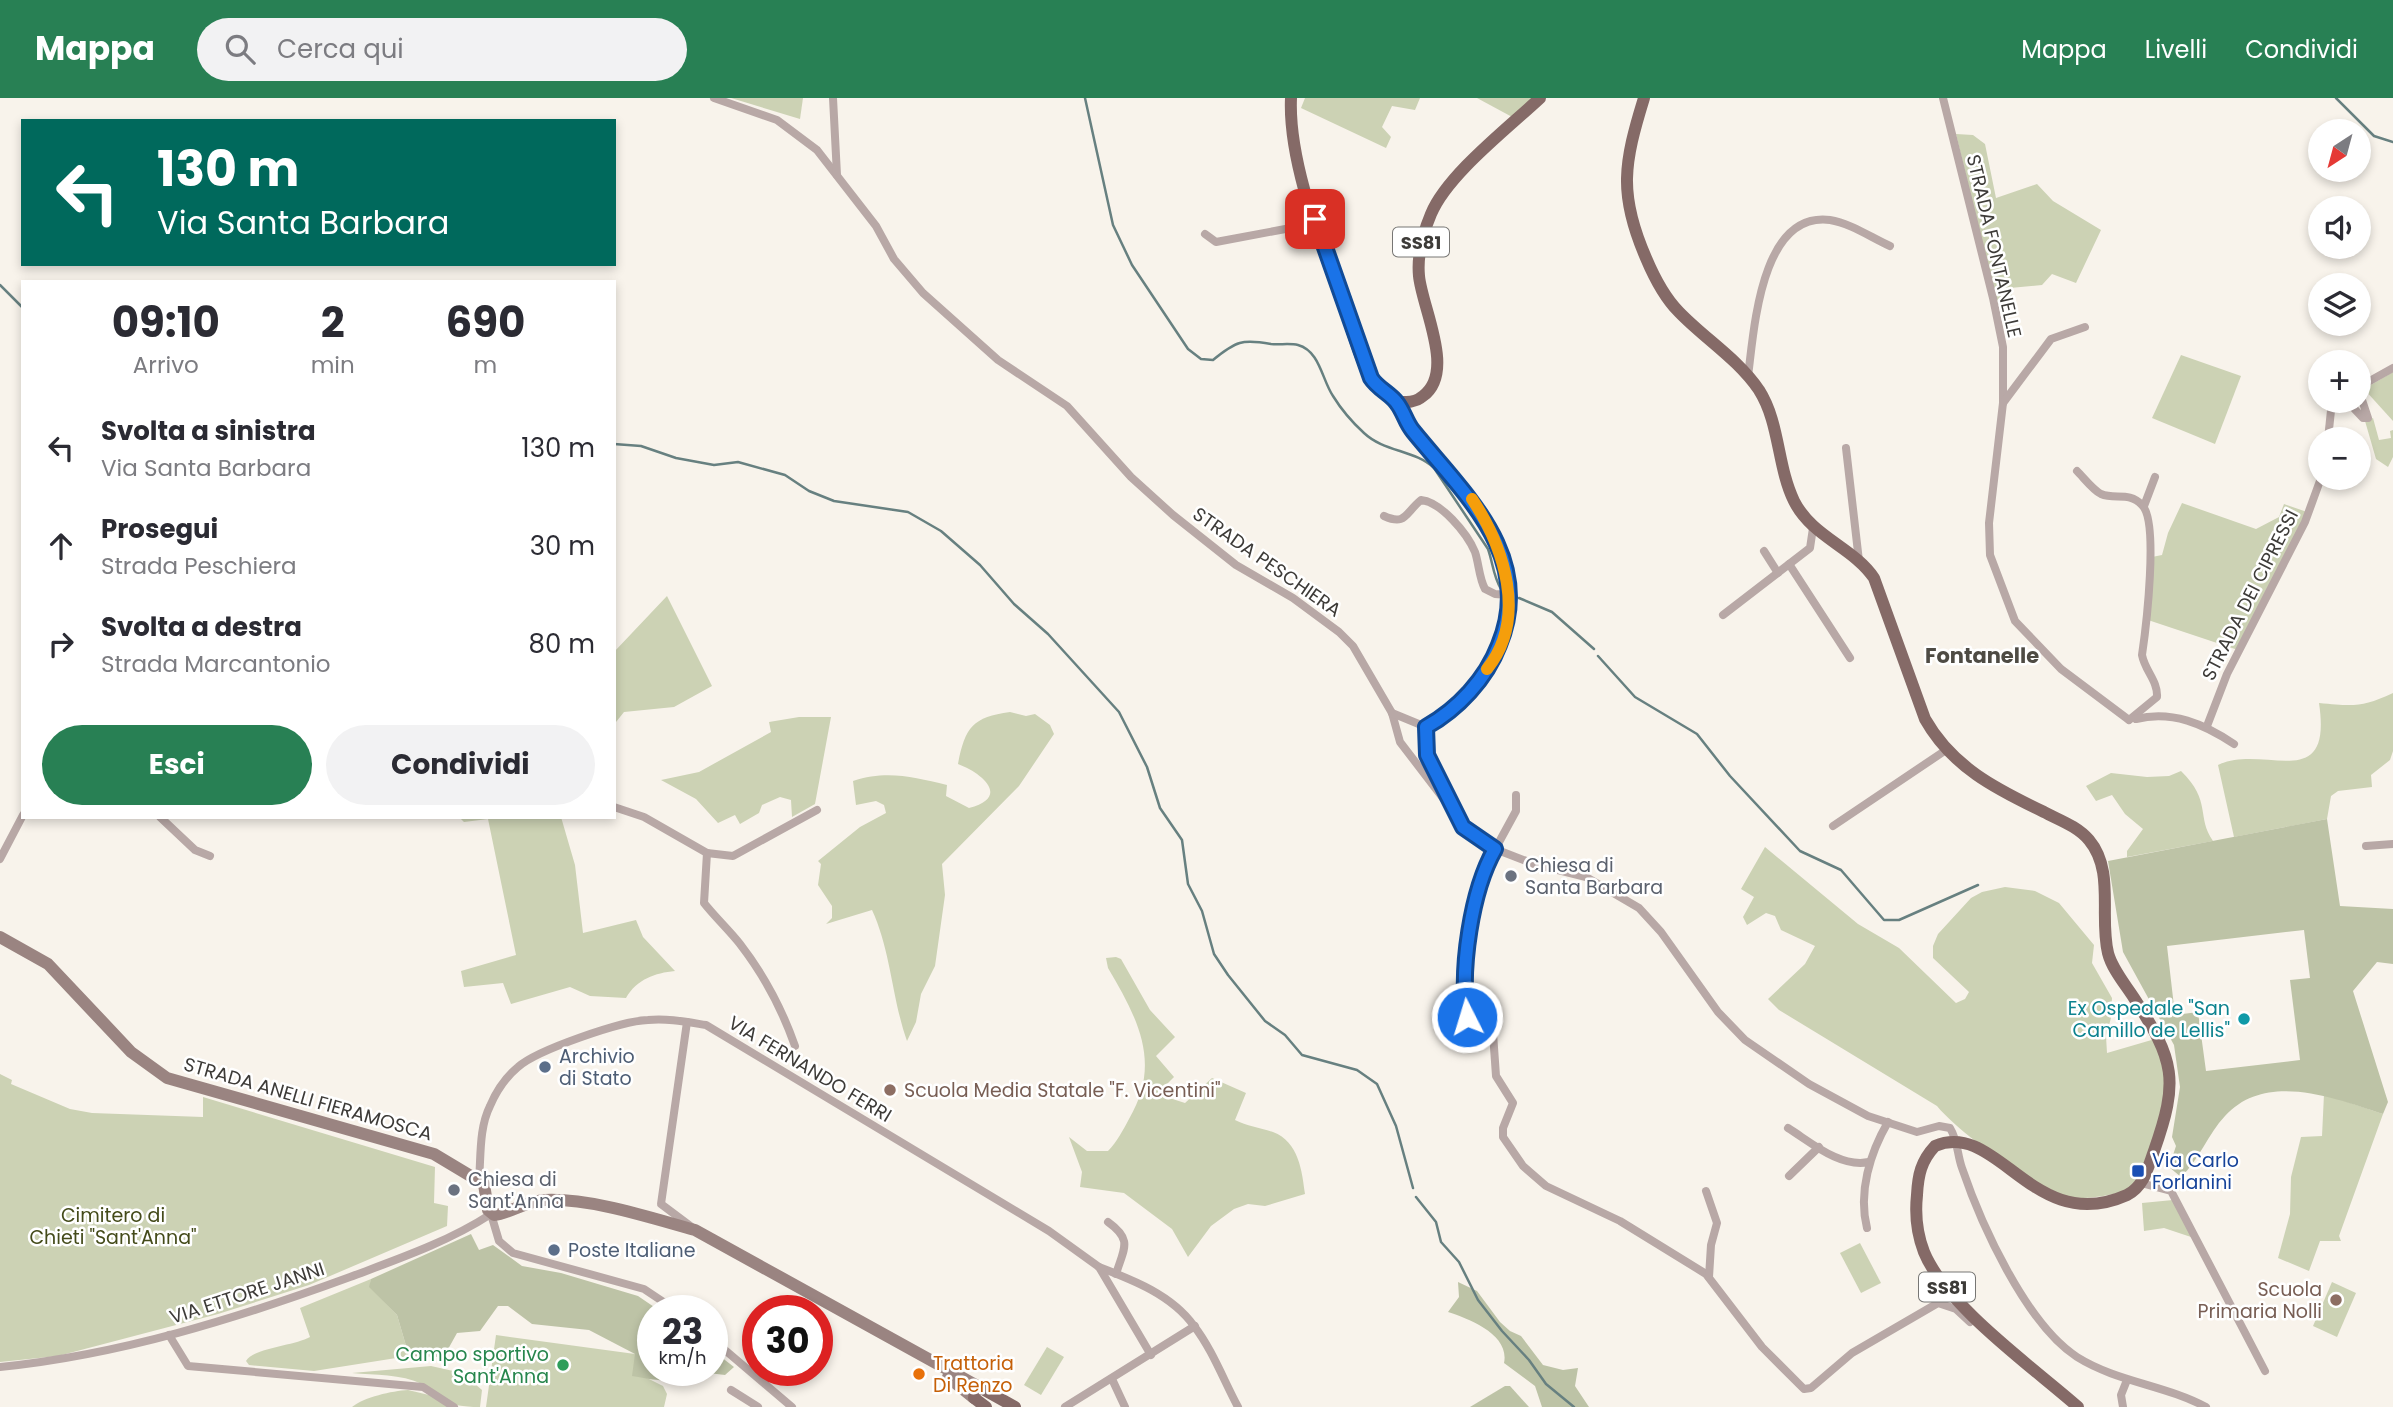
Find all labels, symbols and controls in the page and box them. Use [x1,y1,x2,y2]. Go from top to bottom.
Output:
search box [197,18,687,81]
text: Mappa [35,25,155,72]
icon: search [221,30,259,68]
text: Cerca qui [277,31,404,67]
text: Mappa [2021,33,2107,66]
text: Livelli [2145,33,2207,66]
text: Condividi [2245,33,2358,66]
north arrow [2308,119,2371,182]
map controls [2308,119,2371,490]
text: 130 m [157,135,299,203]
icon: left [42,147,133,238]
street label: STRADA FONTANELLE [1960,152,2028,340]
pin [1285,189,1345,249]
button: sound [2308,196,2371,259]
text: Via Santa Barbara [157,200,449,245]
icon: arrive [1296,200,1334,238]
road number: SS81 [1393,228,1449,257]
button: layers [2308,273,2371,336]
text: 09:10 [112,293,220,352]
text: 2 [321,293,345,352]
text: 690 [445,293,525,352]
text: Arrivo [133,349,199,381]
text: min [311,349,355,381]
text: m [474,349,497,381]
button: + [2308,350,2371,413]
text: Svolta a sinistra [101,413,316,449]
button: − [2308,427,2371,490]
icon: left [42,429,80,467]
text: 130 m [521,430,595,466]
text: Via Santa Barbara [101,452,311,484]
street label: STRADA PESCHIERA [1187,501,1347,624]
street label: STRADA DEI CIPRESSI [2195,505,2305,685]
text: Prosegui [101,511,218,547]
icon: ahead [42,527,80,565]
text: 30 m [530,528,595,564]
text: Strada Peschiera [101,550,297,582]
text: Svolta a destra [101,609,302,645]
icon: right [42,625,80,663]
text: 80 m [529,626,595,662]
district label: Fontanelle [1925,641,2039,670]
text: Strada Marcantonio [101,648,331,680]
button: Esci [42,725,312,805]
button: Condividi [326,725,595,805]
place label: Chiesa di Santa Barbara [1525,852,1663,901]
marker: Chiesa di Santa Barbara [1503,868,1519,884]
position arrow [1430,980,1504,1054]
place label: Ex Ospedale "San Camillo de Lellis" [2068,995,2230,1044]
street label: VIA FERNANDO FERRI [723,1009,897,1129]
marker: Ex Ospedale "San Camillo de Lellis" [2236,1011,2252,1027]
place label: Archivio di Stato [559,1043,635,1092]
street label: STRADA ANELLI FIERAMOSCA [181,1051,436,1148]
marker: Archivio di Stato [537,1059,553,1075]
place label: Scuola Media Statale "F. Vicentini" [904,1077,1221,1104]
marker: Scuola Media Statale "F. Vicentini" [882,1082,898,1098]
place label: Via Carlo Forlanini [2152,1147,2239,1196]
marker: Via Carlo Forlanini [2130,1163,2146,1179]
place label: Chiesa di Sant'Anna [468,1166,564,1215]
marker: Chiesa di Sant'Anna [446,1182,462,1198]
park label: Cimitero di Chieti "Sant'Anna" [29,1202,197,1251]
place label: Poste Italiane [568,1237,695,1264]
marker: Poste Italiane [546,1242,562,1258]
street label: VIA ETTORE JANNI [166,1255,328,1331]
road number: SS81 [1919,1272,1975,1302]
place label: Scuola Primaria Nolli [2198,1276,2322,1325]
marker: Scuola Primaria Nolli [2328,1292,2344,1308]
speed limit sign: 30 [742,1295,833,1386]
text: 23 [662,1307,703,1356]
place label: Campo sportivo Sant'Anna [395,1341,549,1390]
text: km/h [659,1345,706,1370]
place label: Trattoria Di Renzo [933,1350,1014,1399]
marker: Campo sportivo Sant'Anna [555,1357,571,1373]
marker: Trattoria Di Renzo [911,1366,927,1382]

